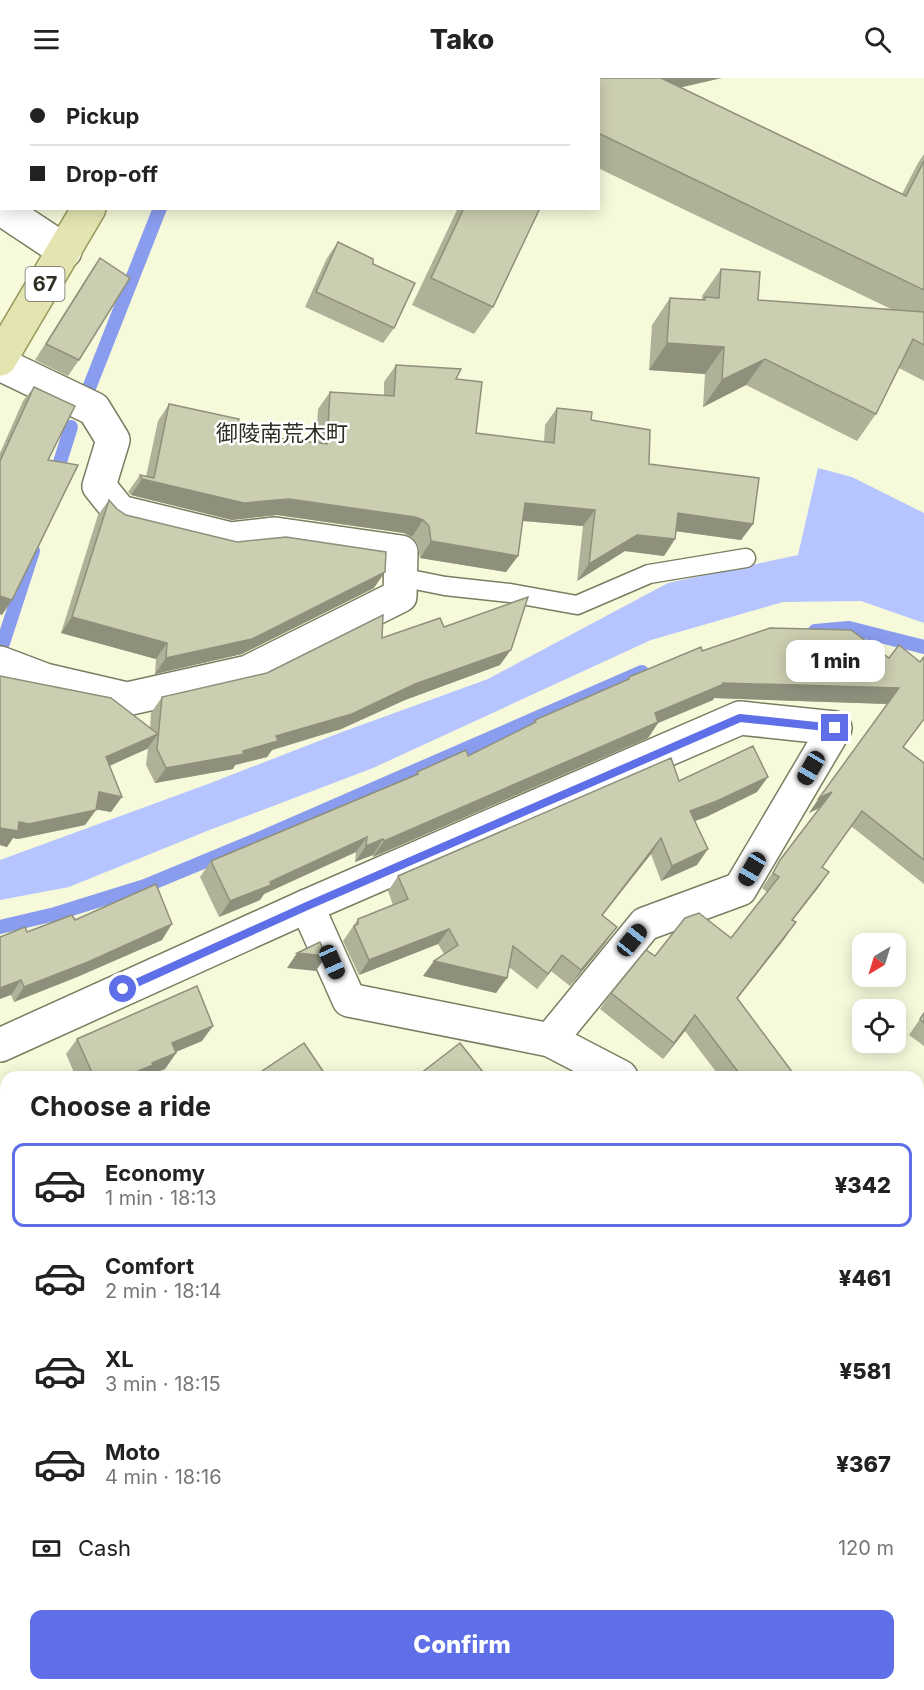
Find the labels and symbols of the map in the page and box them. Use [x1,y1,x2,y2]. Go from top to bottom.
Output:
road number: 67 [26,267,64,301]
district label: 御陵南荒木町 [216,420,348,446]
callout: 1 min [786,641,884,683]
route end [821,714,848,741]
car [794,748,828,788]
car [735,849,769,889]
car [614,920,650,960]
north arrow [852,933,906,987]
car [316,942,348,982]
route start [109,975,136,1002]

